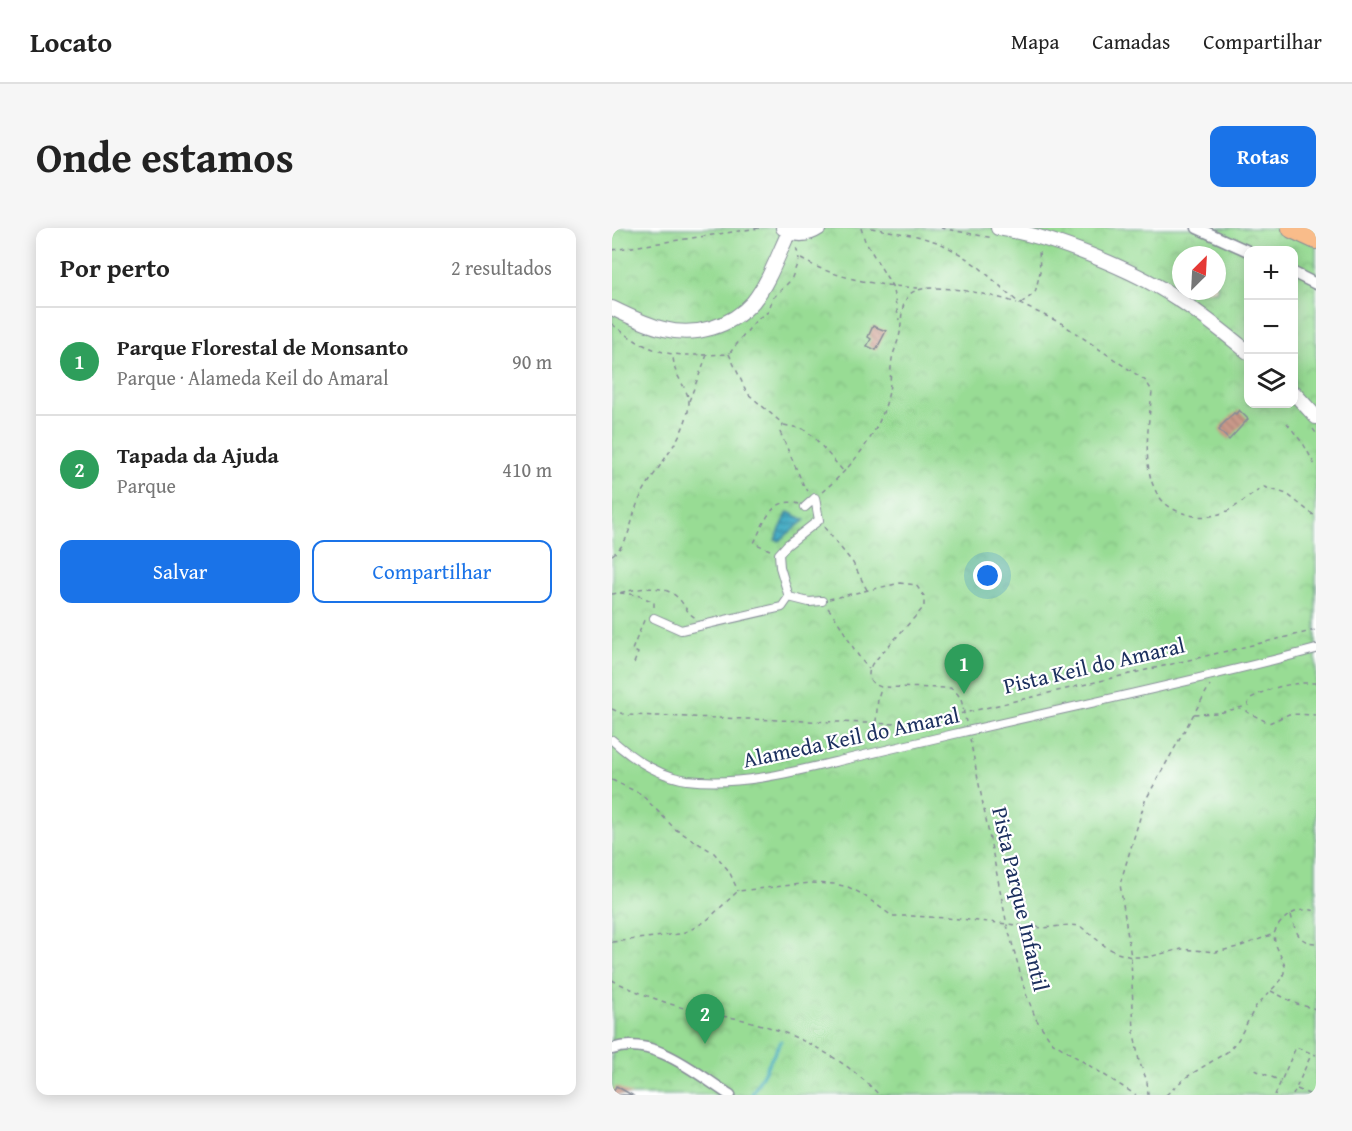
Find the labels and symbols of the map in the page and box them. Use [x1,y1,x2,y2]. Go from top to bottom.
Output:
north arrow [1172,246,1226,300]
your location [973,561,1002,590]
street label: Pista Keil do Amaral [1000,629,1188,701]
pin: 1 [944,644,984,694]
street label: Alameda Keil do Amaral [740,698,962,776]
street label: Pista Parque Infantil [984,804,1058,994]
pin: 2 [686,994,724,1044]

